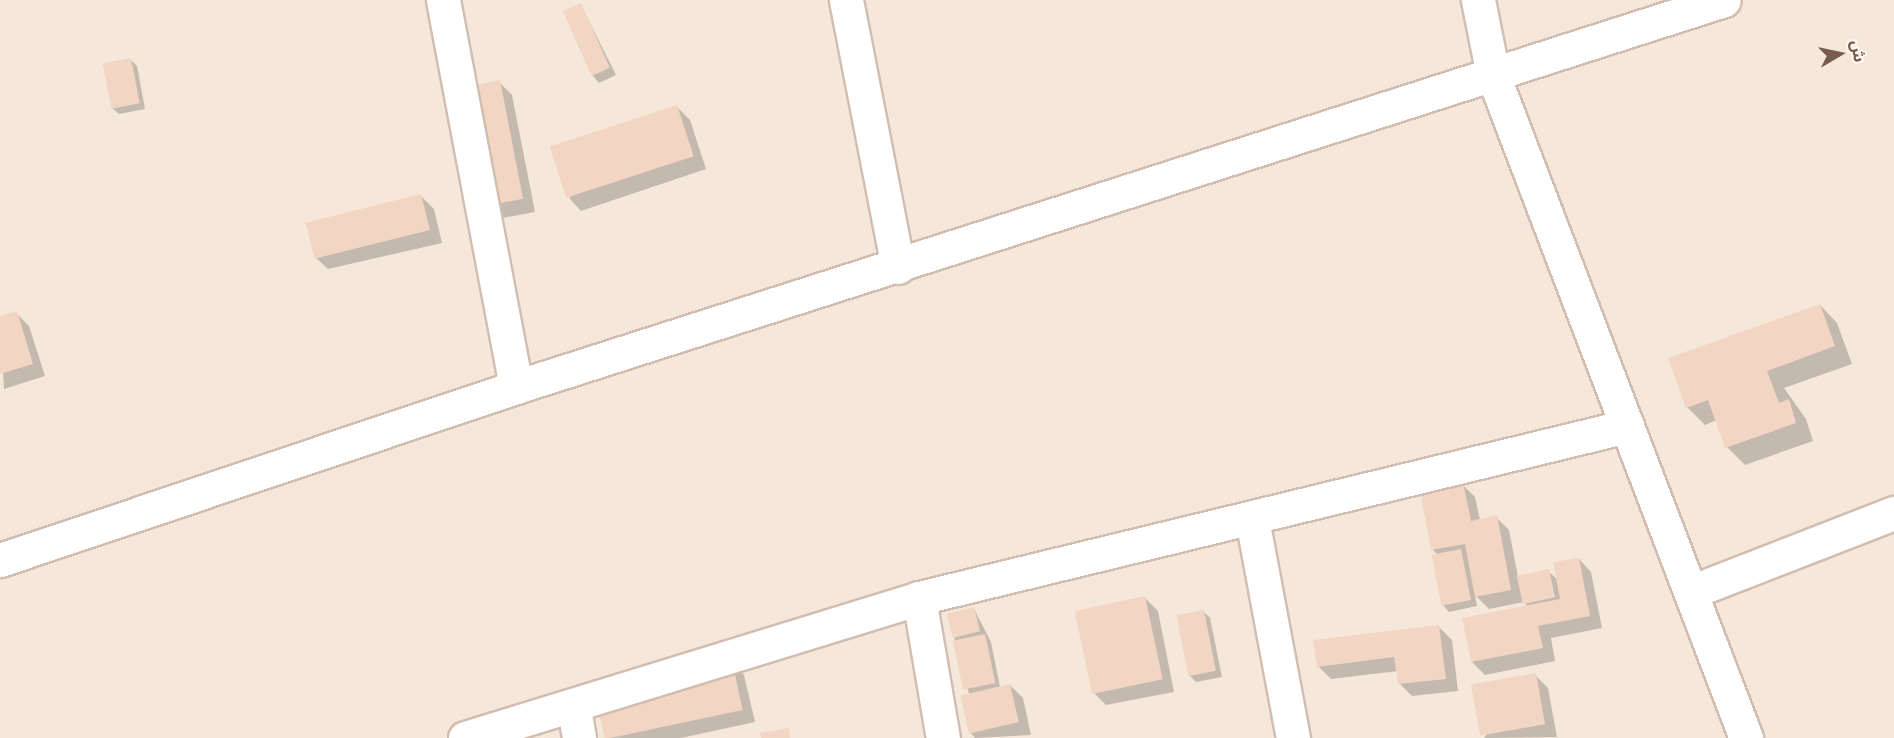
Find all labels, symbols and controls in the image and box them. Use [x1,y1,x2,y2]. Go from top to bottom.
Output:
north arrow [1810,24,1870,84]
text: ش [1847,39,1869,63]

